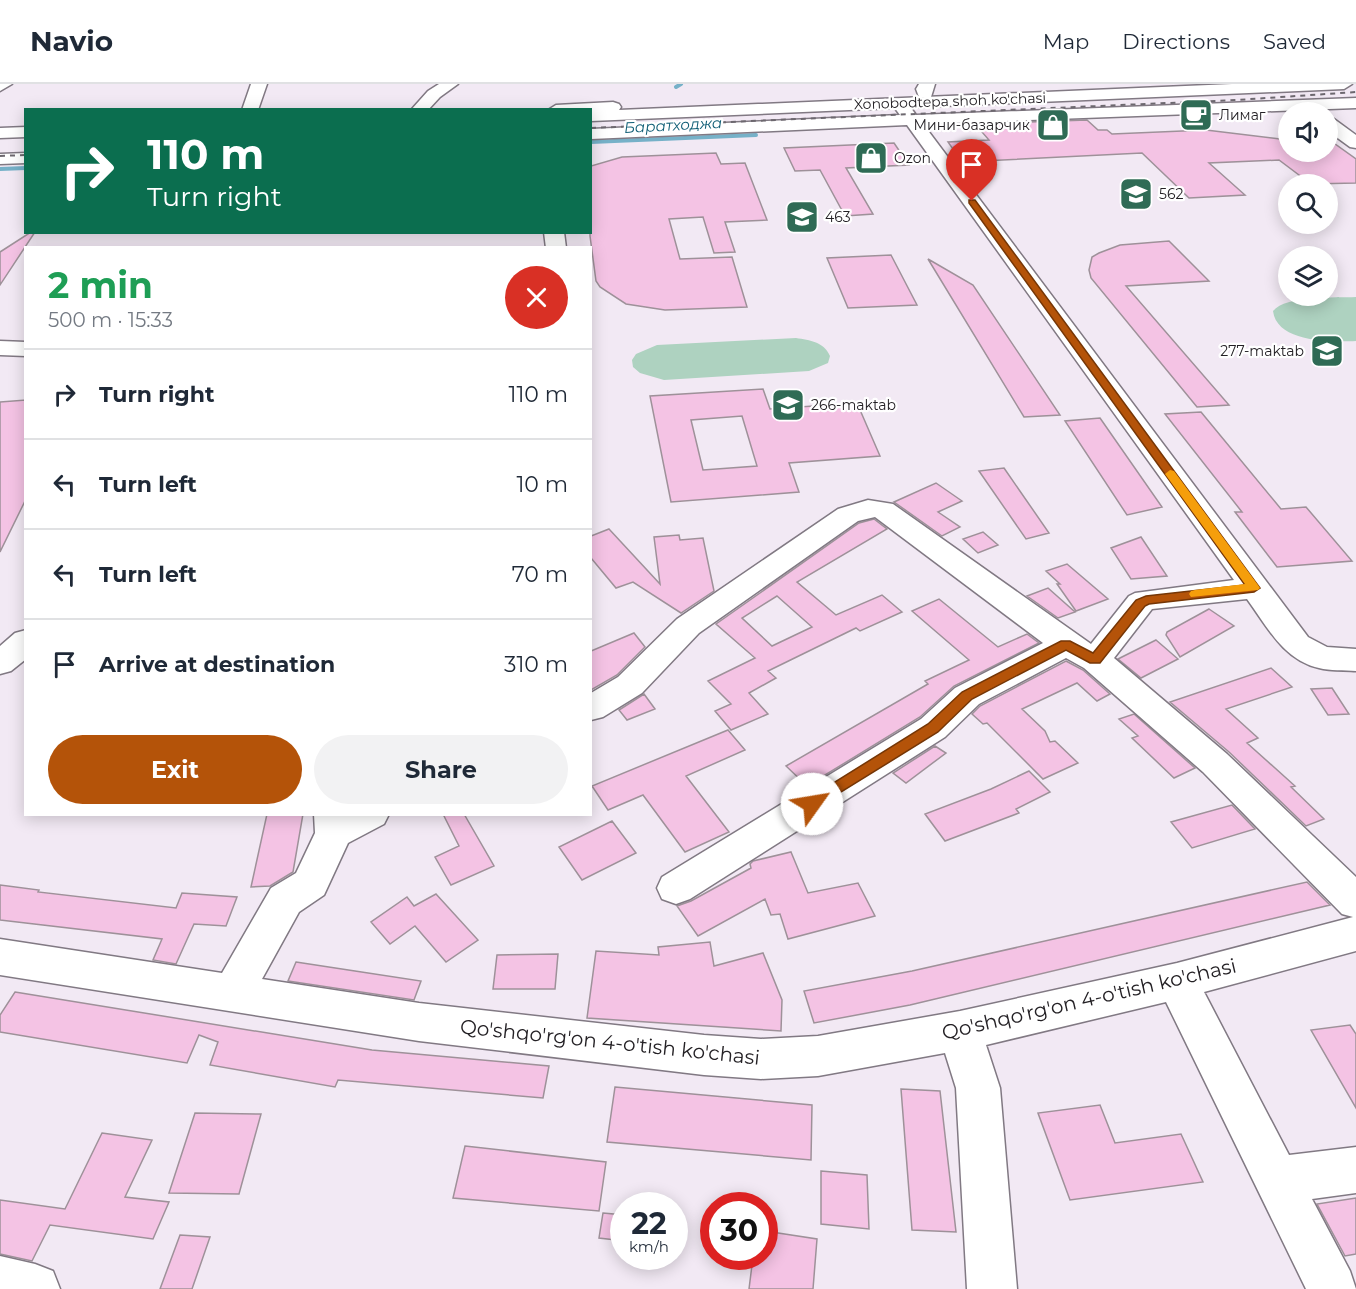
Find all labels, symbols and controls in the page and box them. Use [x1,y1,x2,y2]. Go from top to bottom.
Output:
text: Navio [30,24,113,58]
text: Map [1043,29,1089,54]
text: Directions [1122,29,1230,54]
text: Saved [1263,29,1326,54]
street label: Xonobodtepa shoh ko'chasi [854,89,1046,113]
cafe icon: Лимаг [1178,97,1214,133]
map controls [1278,102,1338,306]
button: sound [1278,102,1338,162]
place label: Лимаг [1219,106,1266,124]
shop icon: Мини-базарчик [1035,107,1071,143]
water label: Баратходжа [623,113,723,137]
place label: Мини-базарчик [914,116,1030,134]
text: 110 m [147,128,264,180]
icon: right [48,132,126,210]
pin [946,139,997,201]
shop icon: Ozon [853,140,889,176]
icon: arrive [955,148,988,181]
place label: Ozon [894,149,931,167]
button: search [1278,174,1338,234]
school or university icon: 562 [1118,176,1154,212]
text: Turn right [147,180,282,213]
place label: 562 [1159,185,1183,203]
school or university icon: 463 [784,199,820,235]
place label: 463 [825,208,851,226]
button: layers [1278,246,1338,306]
text: 2 min [48,263,153,307]
button: close [505,266,568,329]
text: 500 m · 15:33 [48,308,173,332]
school or university icon: 277-maktab [1309,333,1345,369]
place label: 277-maktab [1220,342,1304,360]
icon: right [48,378,81,411]
text: Turn right [99,381,214,408]
text: 110 m [508,381,568,408]
school or university icon: 266-maktab [770,387,806,423]
place label: 266-maktab [811,396,896,414]
icon: left [48,468,81,501]
text: Turn left [99,471,197,498]
text: 10 m [516,471,568,498]
icon: left [48,558,81,591]
text: Turn left [99,561,197,588]
text: 70 m [512,561,568,588]
icon: arrive [48,648,81,681]
text: Arrive at destination [99,651,335,678]
text: 310 m [504,651,568,678]
button: Exit [48,735,302,804]
button: Share [314,735,568,804]
position arrow [780,772,844,836]
street label: Qo'shqo'rg'on 4-o'tish ko'chasi [939,953,1239,1045]
street label: Qo'shqo'rg'on 4-o'tish ko'chasi [459,1014,761,1070]
speed limit sign: 30 [700,1192,778,1270]
text: 22 [631,1205,667,1242]
text: km/h [629,1237,669,1256]

